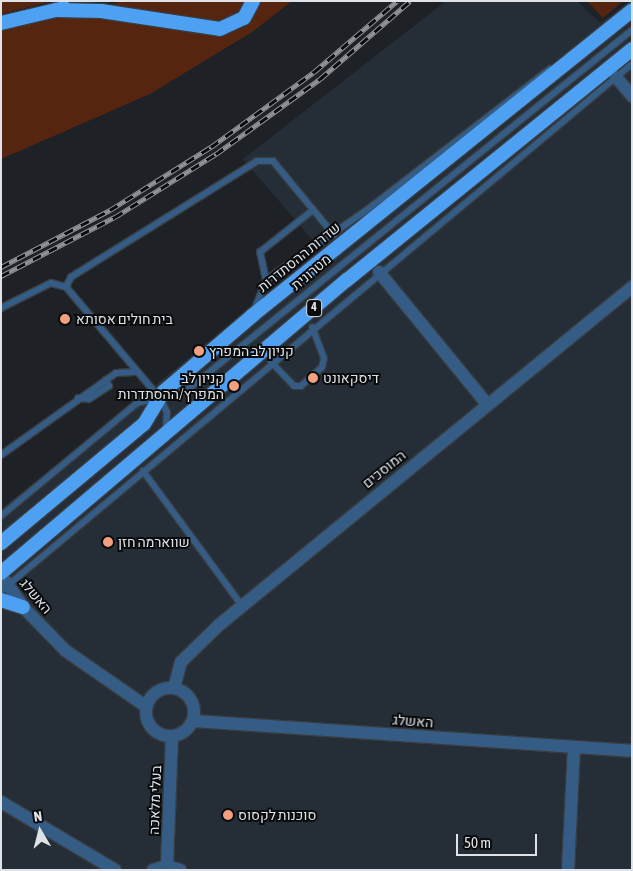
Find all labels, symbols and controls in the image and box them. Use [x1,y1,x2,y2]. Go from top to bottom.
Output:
street label: שדרות ההסתדרות [254,219,344,295]
street label: מטרונית [288,251,334,293]
road number: 4 [305,298,323,318]
place label: בית חולים אסותא [76,311,173,327]
marker: בית חולים אסותא [58,312,72,326]
place label: קניון לב המפרץ [209,343,294,359]
marker: קניון לב המפרץ [193,345,205,357]
place label: קניון לב המפרץ/ההסתדרות [118,370,224,402]
place label: דיסקאונט [323,370,379,386]
marker: דיסקאונט [307,372,319,384]
marker: קניון לב המפרץ/ההסתדרות [228,380,240,392]
street label: המוסכים [359,446,409,492]
place label: שווארמה חזן [118,534,190,550]
marker: שווארמה חזן [102,536,114,548]
street label: האשלג [16,575,56,617]
street label: האשלג [392,711,434,731]
street label: בעלי מלאכה [145,765,165,835]
north arrow [15,806,65,856]
place label: סוכנות לקסוס [238,807,316,823]
text: N [33,808,43,825]
marker: סוכנות לקסוס [222,809,234,821]
scale bar [458,824,539,856]
text: 50 m [464,834,491,851]

